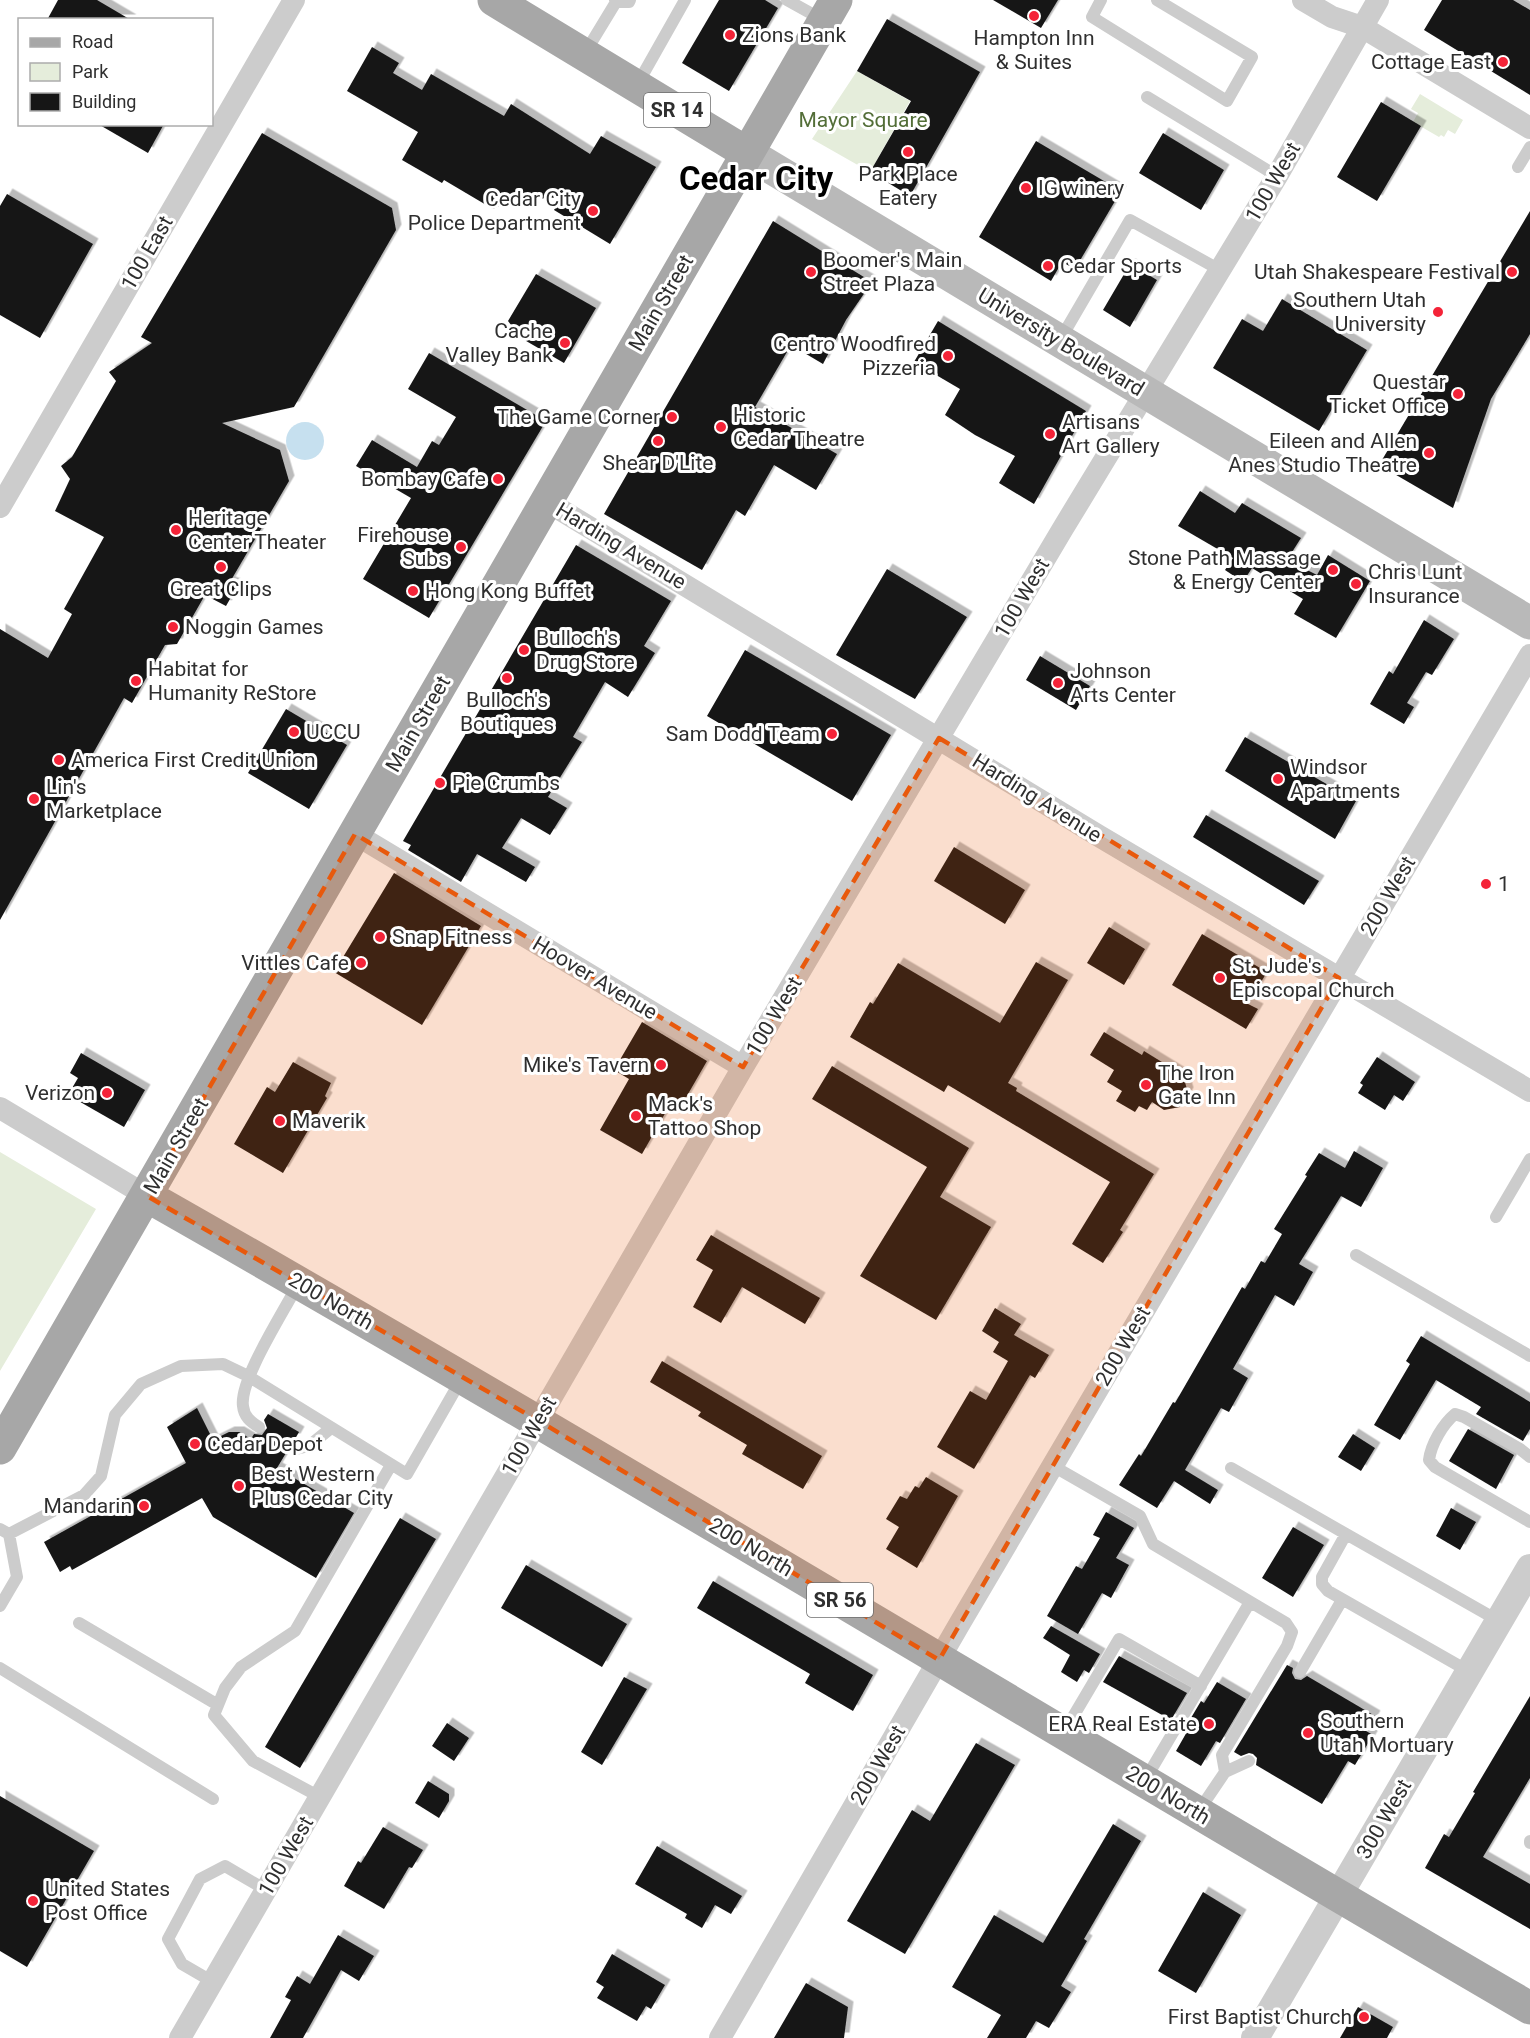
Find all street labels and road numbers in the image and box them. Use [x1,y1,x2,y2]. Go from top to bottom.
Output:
road number: SR 14 [644,93,710,127]
street label: 100 West [1241,138,1305,226]
street label: 100 East [116,212,178,294]
street label: Main Street [624,251,698,355]
street label: University Boulevard [974,283,1148,401]
street label: Harding Avenue [552,498,690,594]
street label: 100 West [990,554,1054,642]
street label: Main Street [381,672,455,776]
street label: Harding Avenue [968,749,1106,847]
street label: 200 West [1356,852,1420,940]
street label: Hoover Avenue [528,931,662,1025]
street label: 100 West [741,972,807,1060]
street label: Main Street [139,1094,213,1198]
street label: 200 North [284,1267,378,1335]
street label: 200 West [1091,1302,1155,1390]
street label: 100 West [497,1392,561,1480]
street label: 200 North [705,1513,797,1581]
road number: SR 56 [807,1583,873,1617]
street label: 200 West [846,1721,910,1809]
street label: 200 North [1122,1761,1214,1829]
street label: 300 West [1352,1775,1416,1863]
street label: 100 West [254,1812,318,1900]

